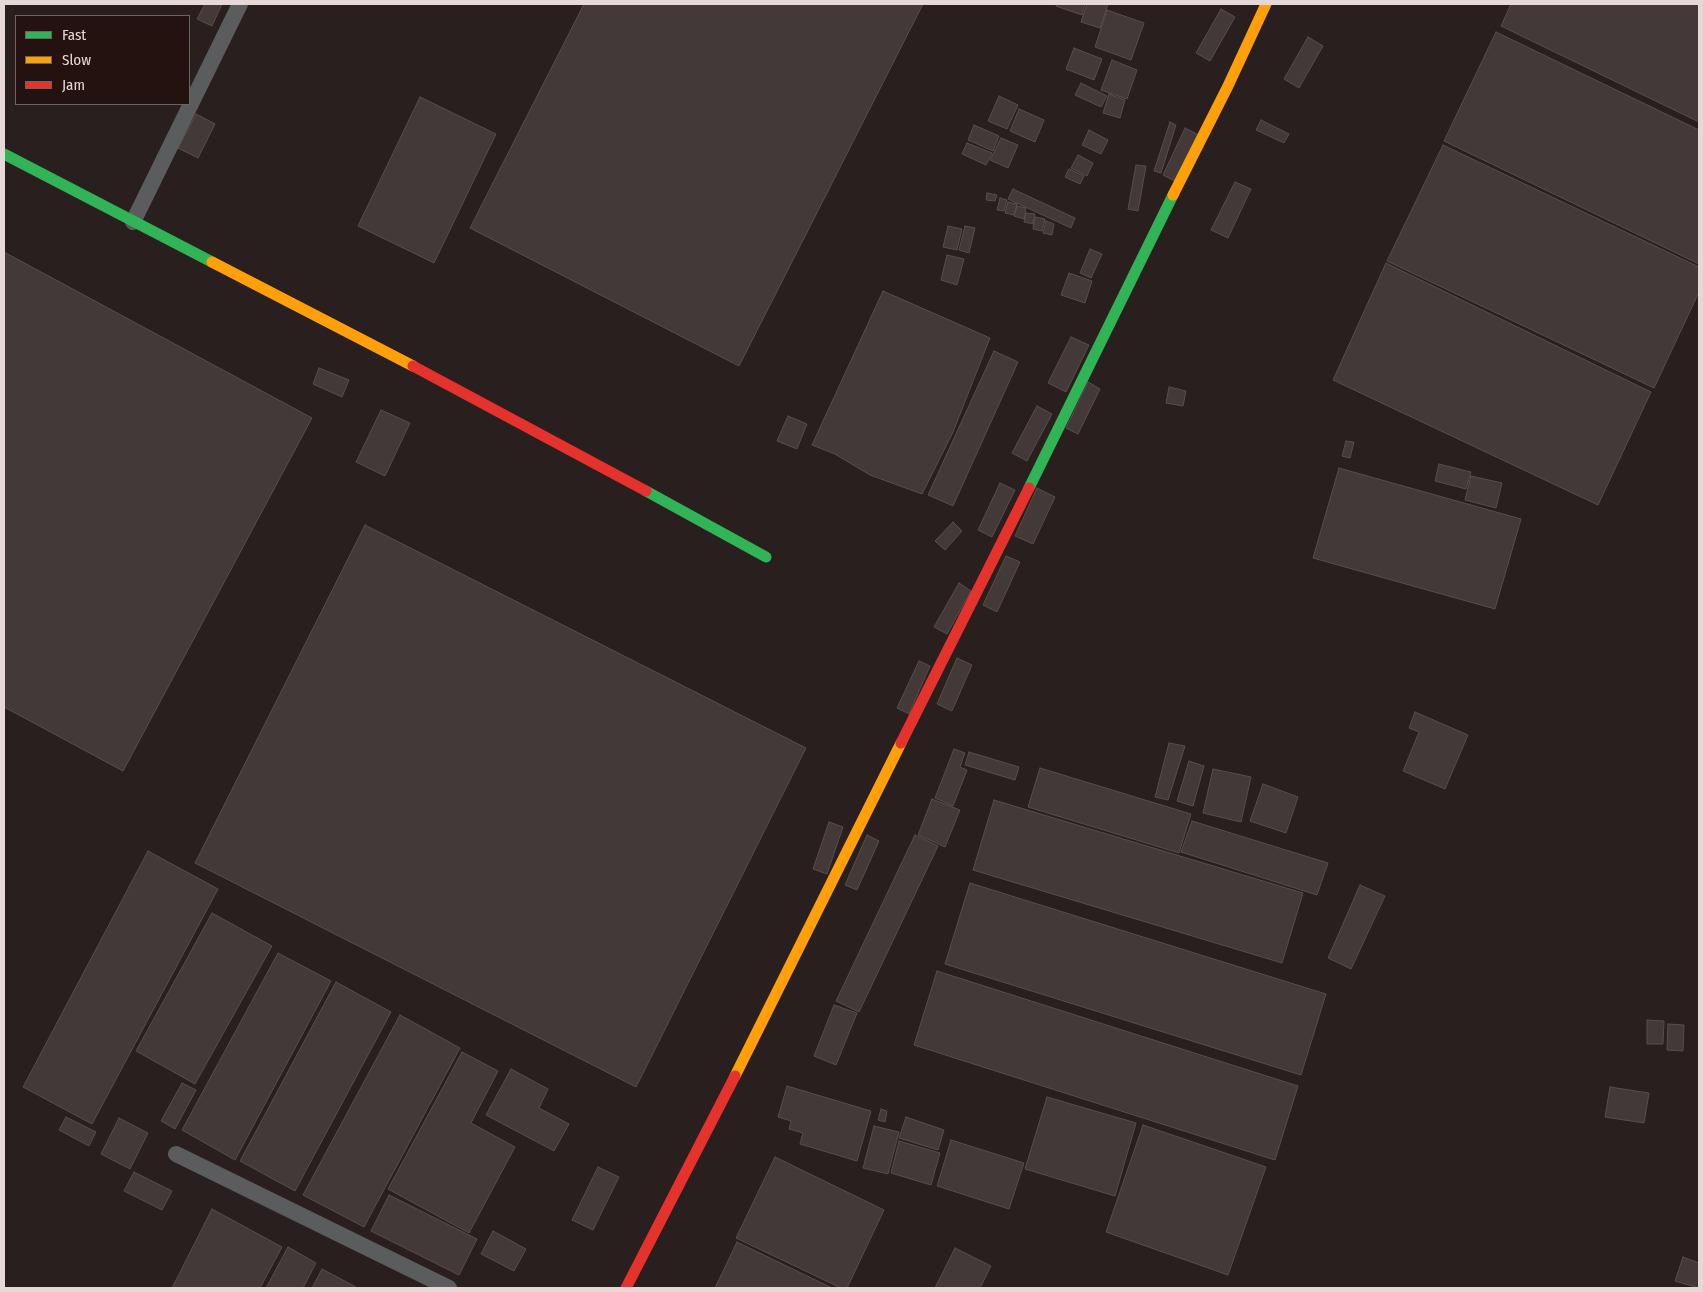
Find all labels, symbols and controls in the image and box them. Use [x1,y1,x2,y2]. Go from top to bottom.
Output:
legend [15,15,190,105]
text: Fast [62,26,86,44]
text: Slow [62,51,91,69]
text: Jam [62,76,85,94]

